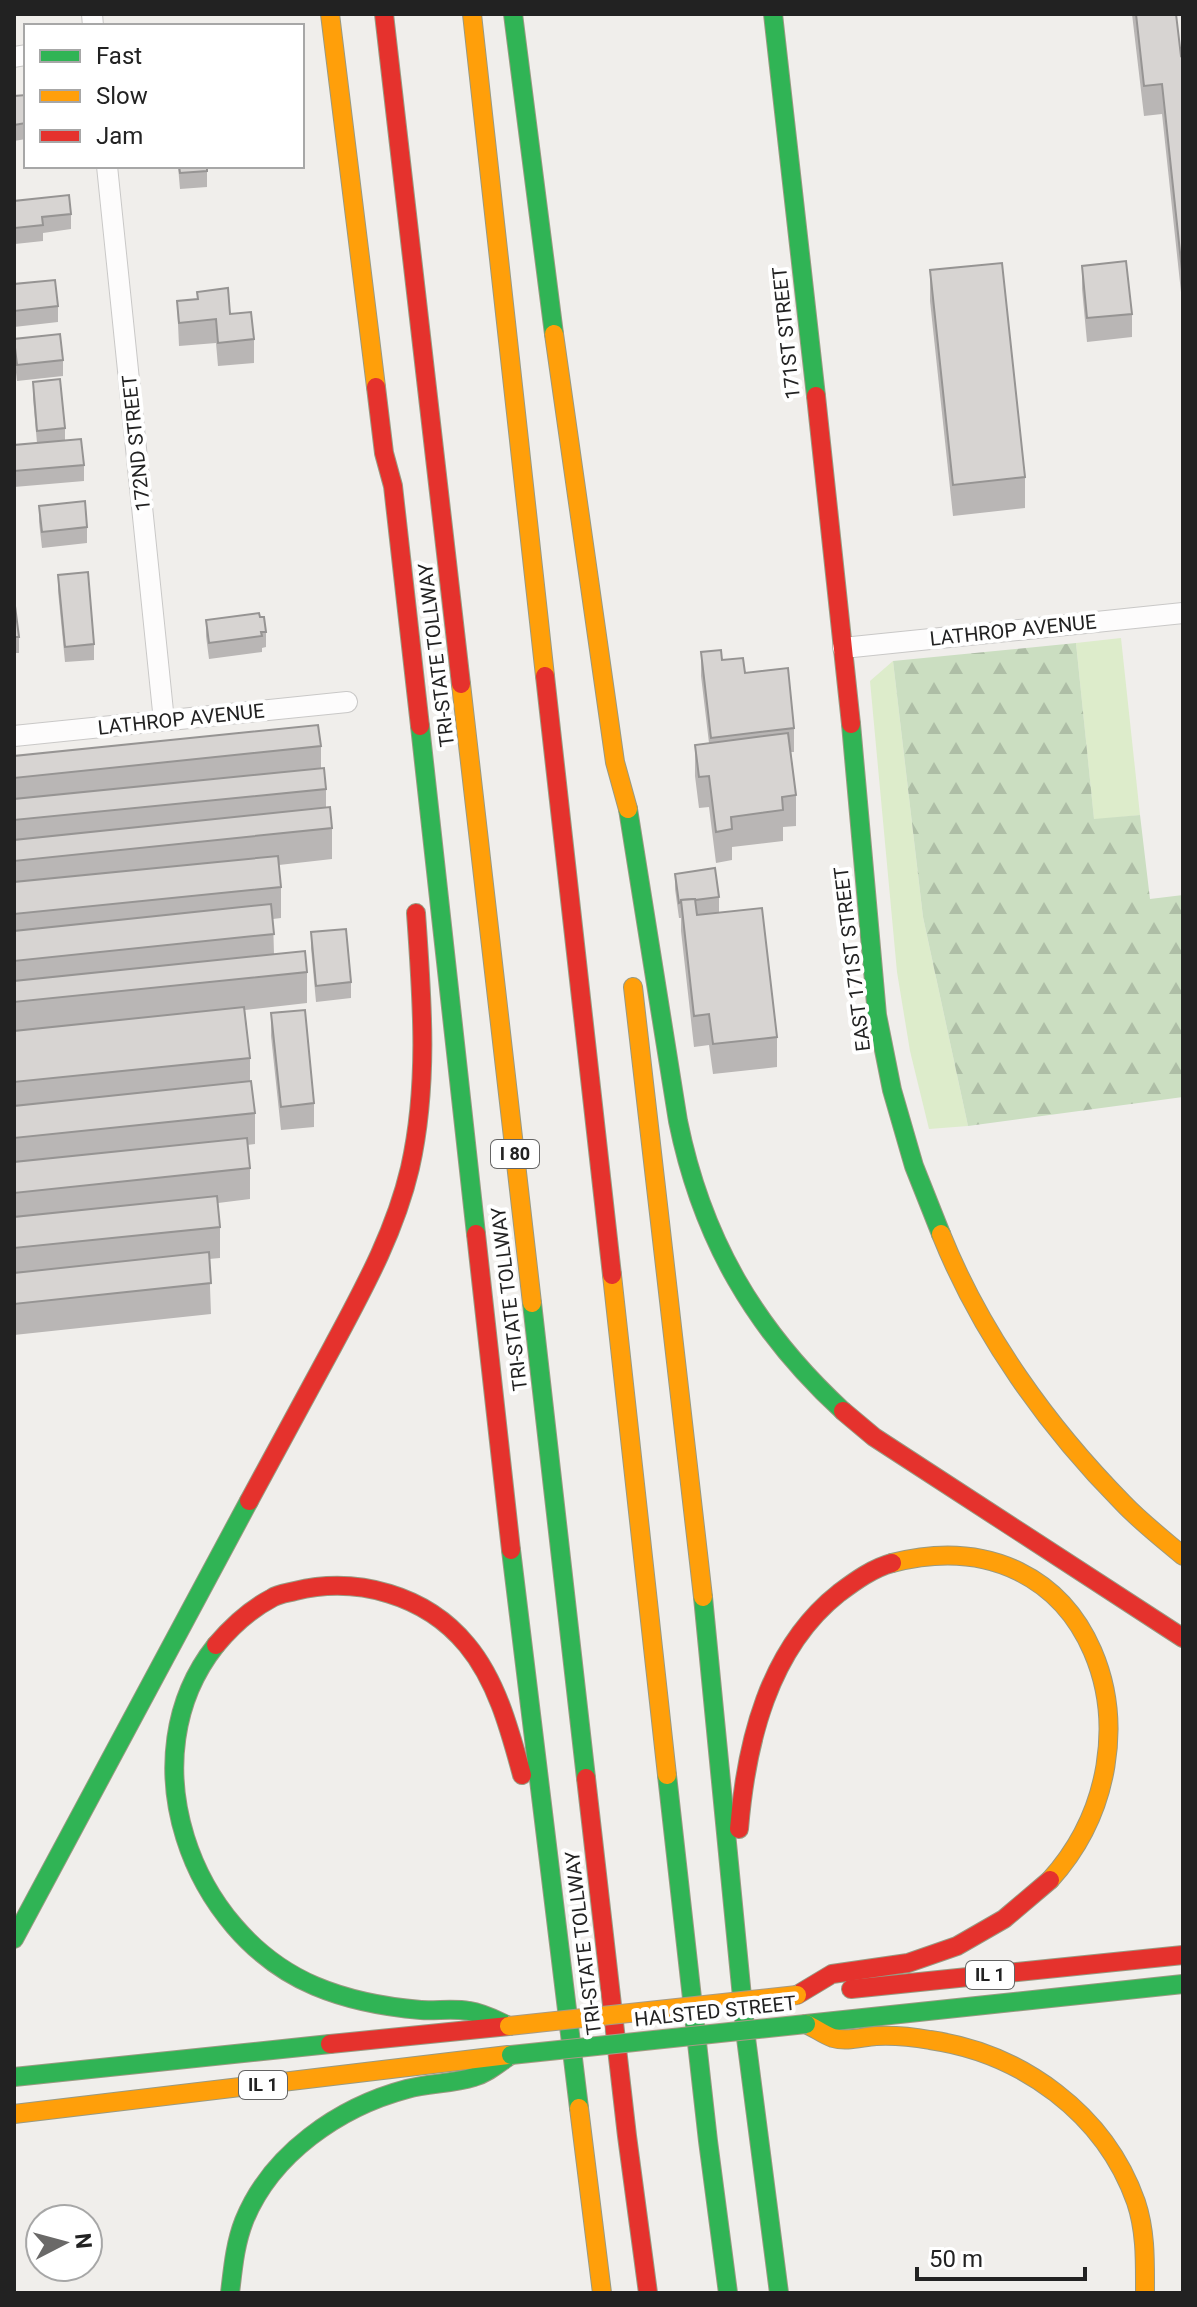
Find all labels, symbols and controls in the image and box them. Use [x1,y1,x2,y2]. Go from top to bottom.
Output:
legend [24,24,304,168]
text: Fast [96,42,142,70]
text: Slow [96,82,148,110]
text: Jam [96,122,143,150]
street label: 171ST STREET [767,266,805,400]
street label: 172ND STREET [117,374,155,512]
street label: TRI-STATE TOLLWAY [413,562,459,748]
street label: LATHROP AVENUE [928,609,1098,651]
street label: LATHROP AVENUE [96,698,266,740]
street label: EAST 171ST STREET [829,865,875,1053]
road number: I 80 [491,1140,539,1168]
street label: TRI-STATE TOLLWAY [486,1206,532,1392]
street label: TRI-STATE TOLLWAY [560,1850,606,2036]
road number: IL 1 [966,1961,1014,1989]
street label: HALSTED STREET [633,1991,797,2031]
road number: IL 1 [239,2071,287,2099]
north arrow [24,2203,104,2283]
scale bar [917,2231,1085,2281]
text: N [70,2232,97,2250]
text: 50 m [929,2245,983,2273]

